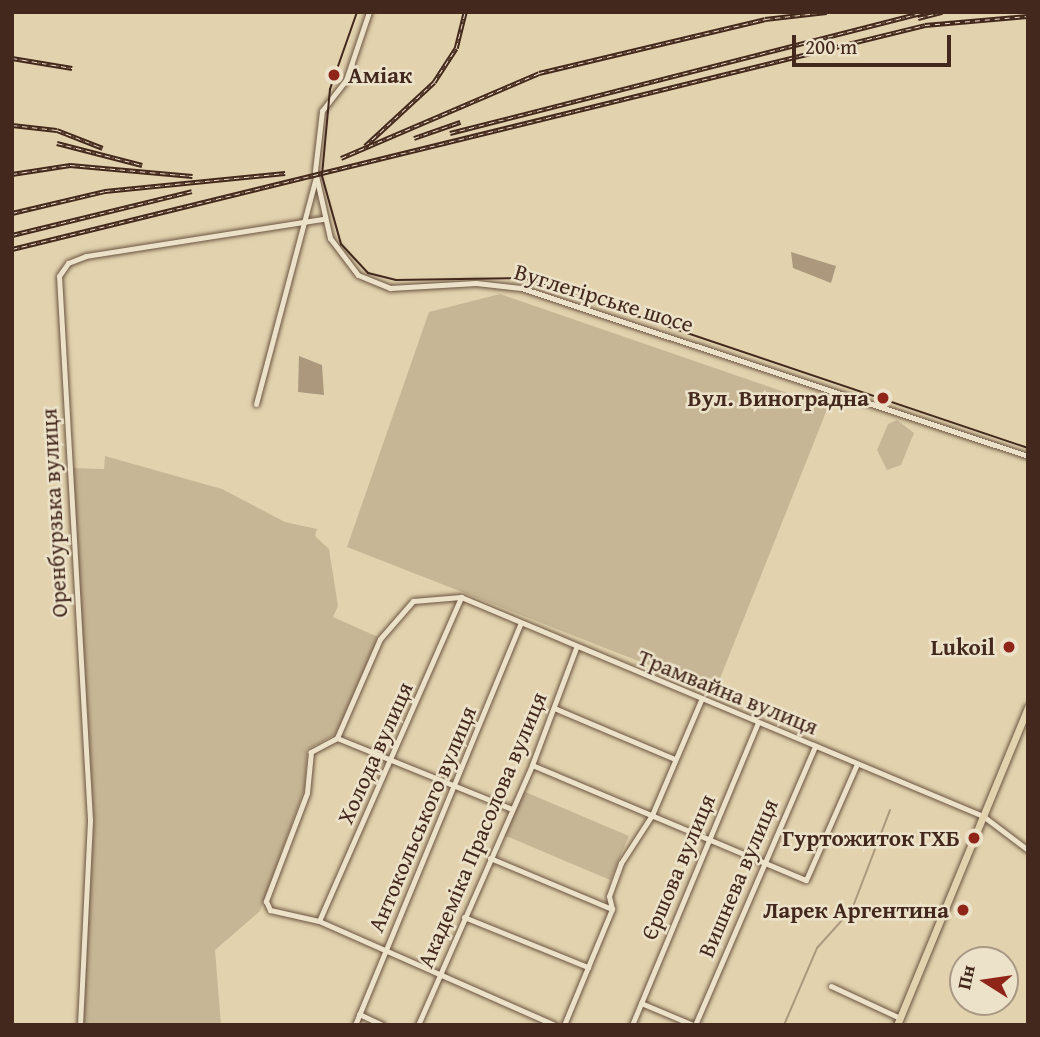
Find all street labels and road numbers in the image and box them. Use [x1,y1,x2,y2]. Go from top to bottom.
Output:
street label: Вуглегірське шосе [511,258,697,338]
street label: Оренбурзька вулиця [35,408,73,618]
street label: Трамвайна вулиця [634,643,822,741]
street label: Холода вулиця [331,678,419,828]
street label: Академіка Прасолова вулиця [411,688,553,972]
street label: Антокольського вулиця [362,702,482,936]
street label: Єршова вулиця [635,790,721,944]
street label: Вишнева вулиця [692,795,784,961]

